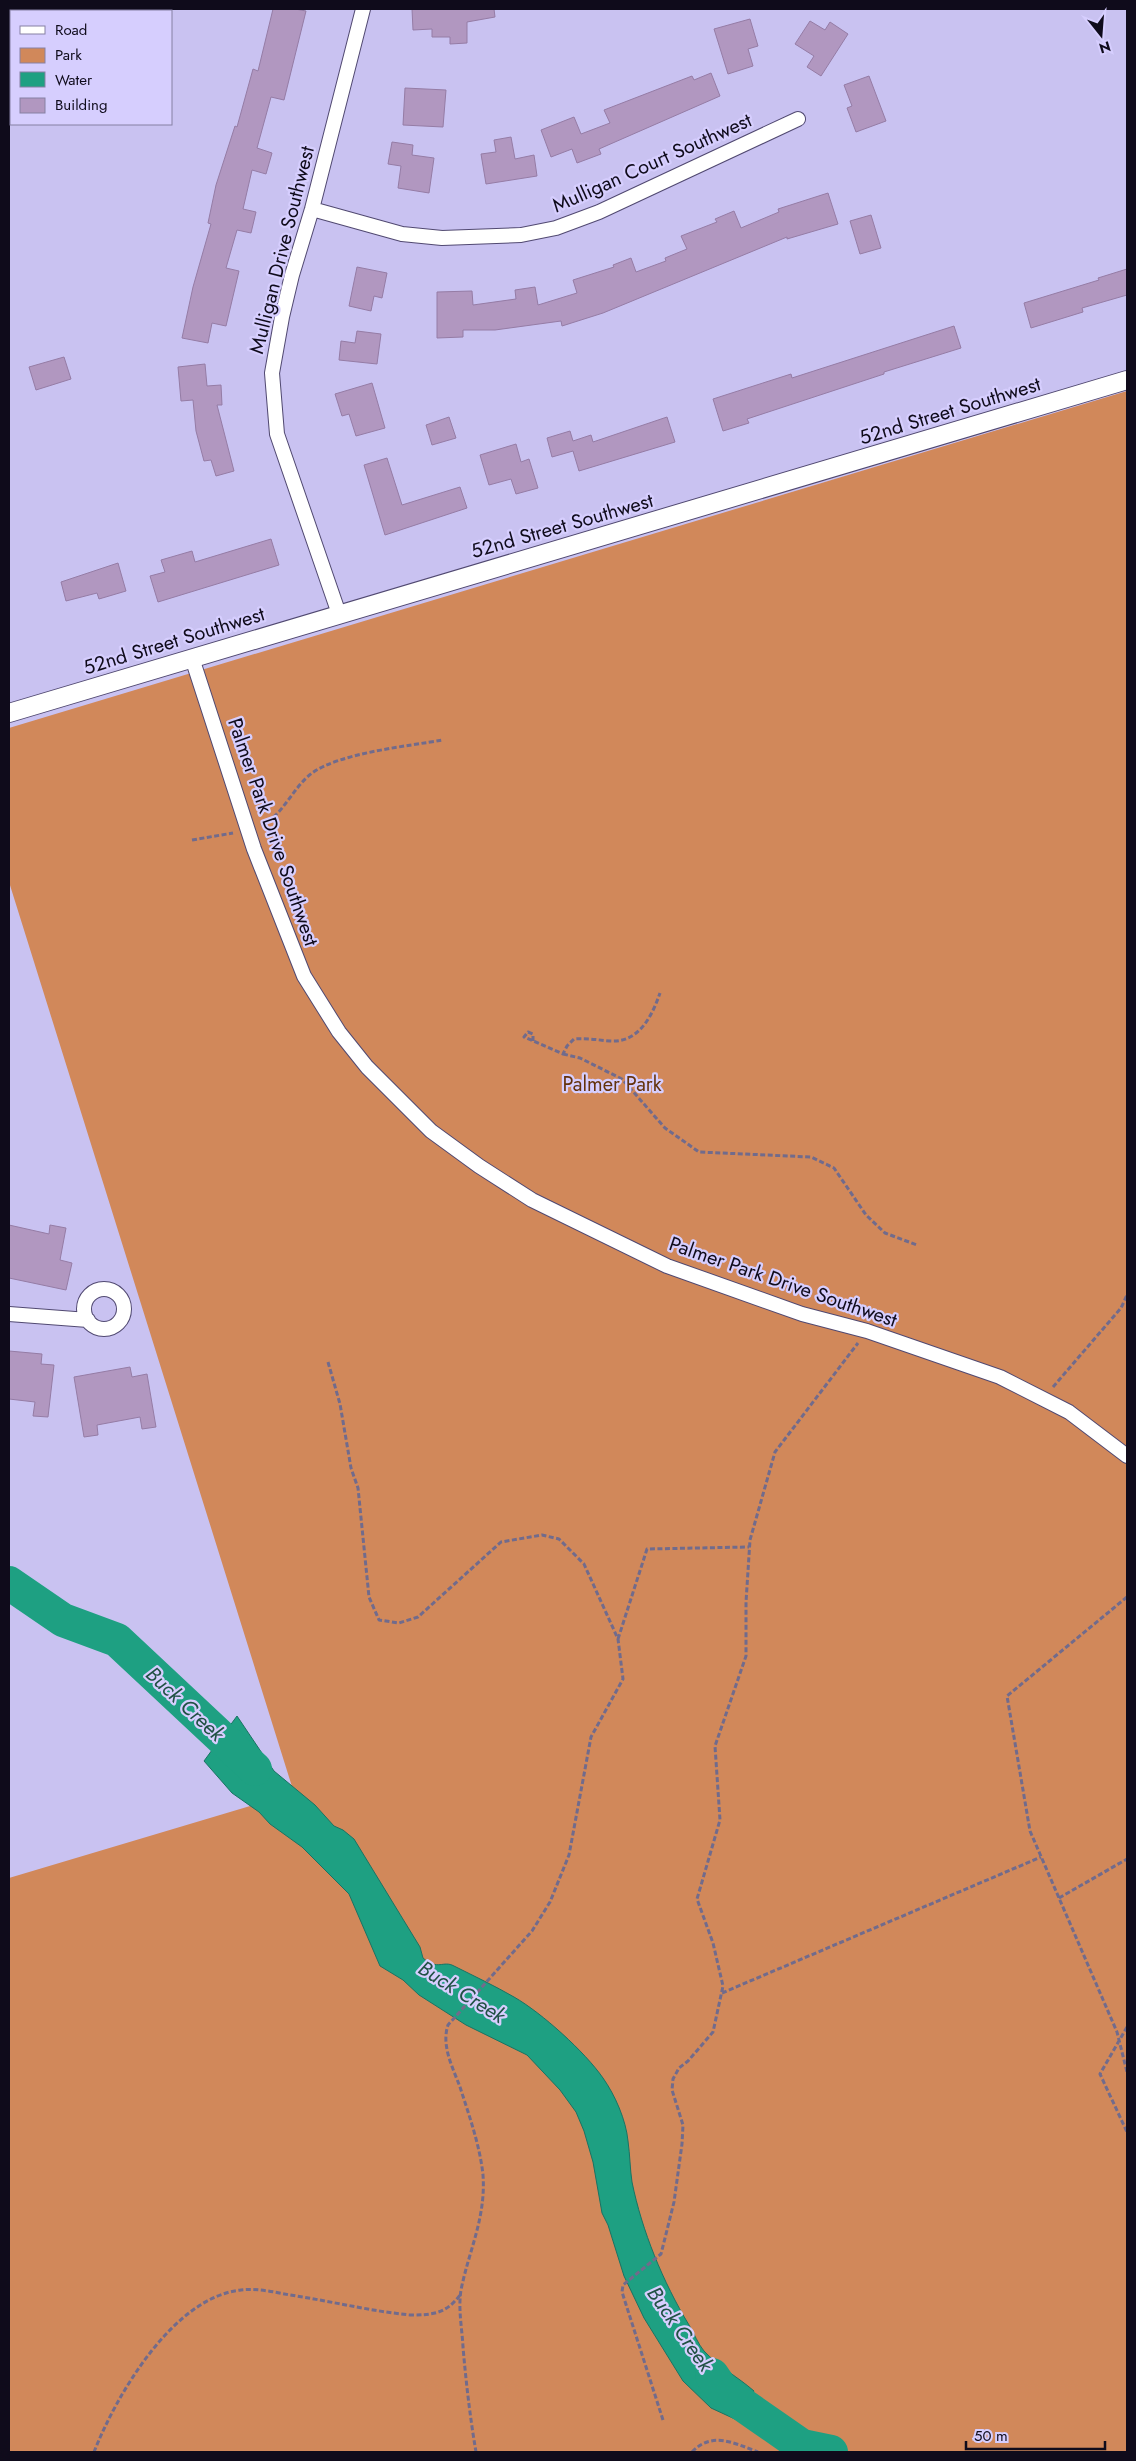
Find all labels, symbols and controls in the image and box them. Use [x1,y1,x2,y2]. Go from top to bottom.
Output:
legend [10,10,172,125]
north arrow [1076,10,1126,60]
text: Road [55,19,87,41]
text: N [1097,36,1113,59]
text: Park [55,44,82,66]
text: Water [55,69,93,91]
text: Building [55,94,107,116]
street label: Mulligan Court Southwest [548,106,756,220]
street label: Mulligan Drive Southwest [242,143,322,357]
street label: 52nd Street Southwest [856,370,1044,452]
street label: 52nd Street Southwest [467,486,657,566]
street label: 52nd Street Southwest [80,600,268,682]
street label: Palmer Park Drive Southwest [220,714,326,950]
park label: Palmer Park [563,1070,662,1099]
street label: Palmer Park Drive Southwest [665,1229,901,1335]
water label: Buck Creek [139,1660,232,1749]
water label: Buck Creek [413,1953,512,2031]
water label: Buck Creek [640,2280,721,2378]
scale bar [966,2418,1105,2450]
text: 50 m [974,2425,1008,2447]

